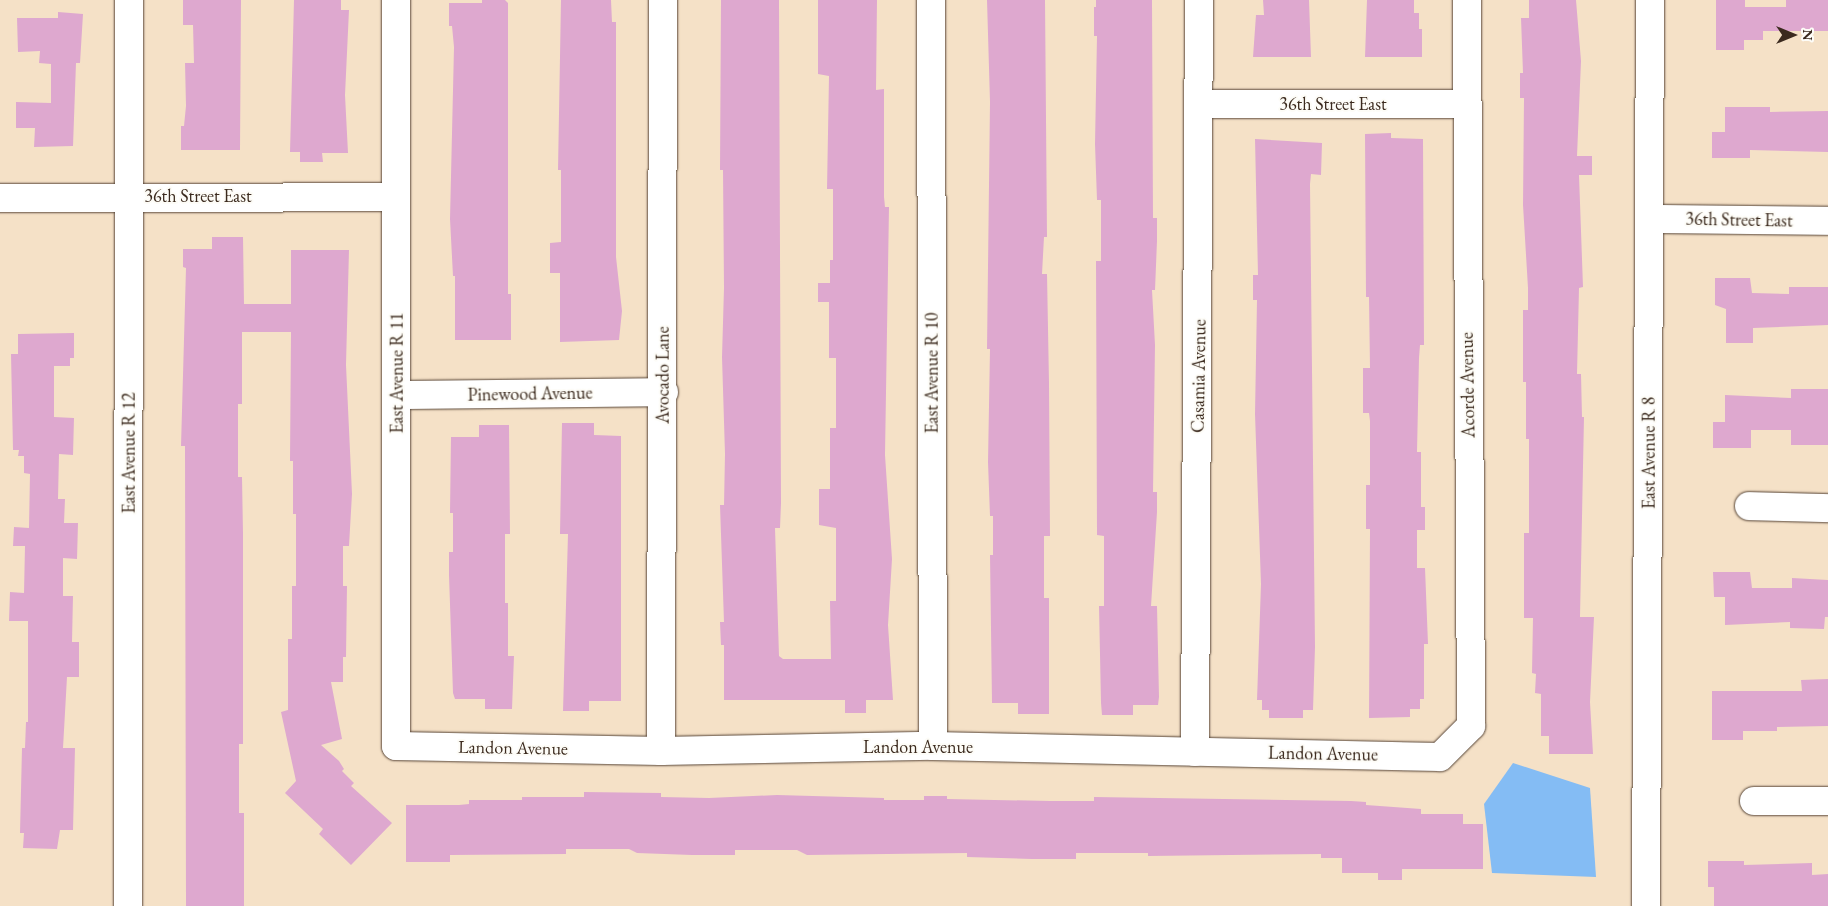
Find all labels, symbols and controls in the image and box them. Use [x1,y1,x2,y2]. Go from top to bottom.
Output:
north arrow [1768,10,1818,60]
text: N [1799,29,1817,41]
street label: 36th Street East [1279,93,1387,115]
street label: 36th Street East [144,185,252,207]
street label: 36th Street East [1685,208,1793,232]
street label: East Avenue R 11 [386,313,408,433]
street label: East Avenue R 10 [921,313,943,433]
street label: Casamia Avenue [1187,319,1211,433]
street label: Avocado Lane [652,326,674,424]
street label: Acorde Avenue [1456,332,1480,438]
street label: Pinewood Avenue [467,382,593,406]
street label: East Avenue R 12 [118,393,140,513]
street label: East Avenue R 8 [1638,397,1660,509]
street label: Landon Avenue [458,736,568,760]
street label: Landon Avenue [863,736,973,758]
street label: Landon Avenue [1268,742,1378,766]

